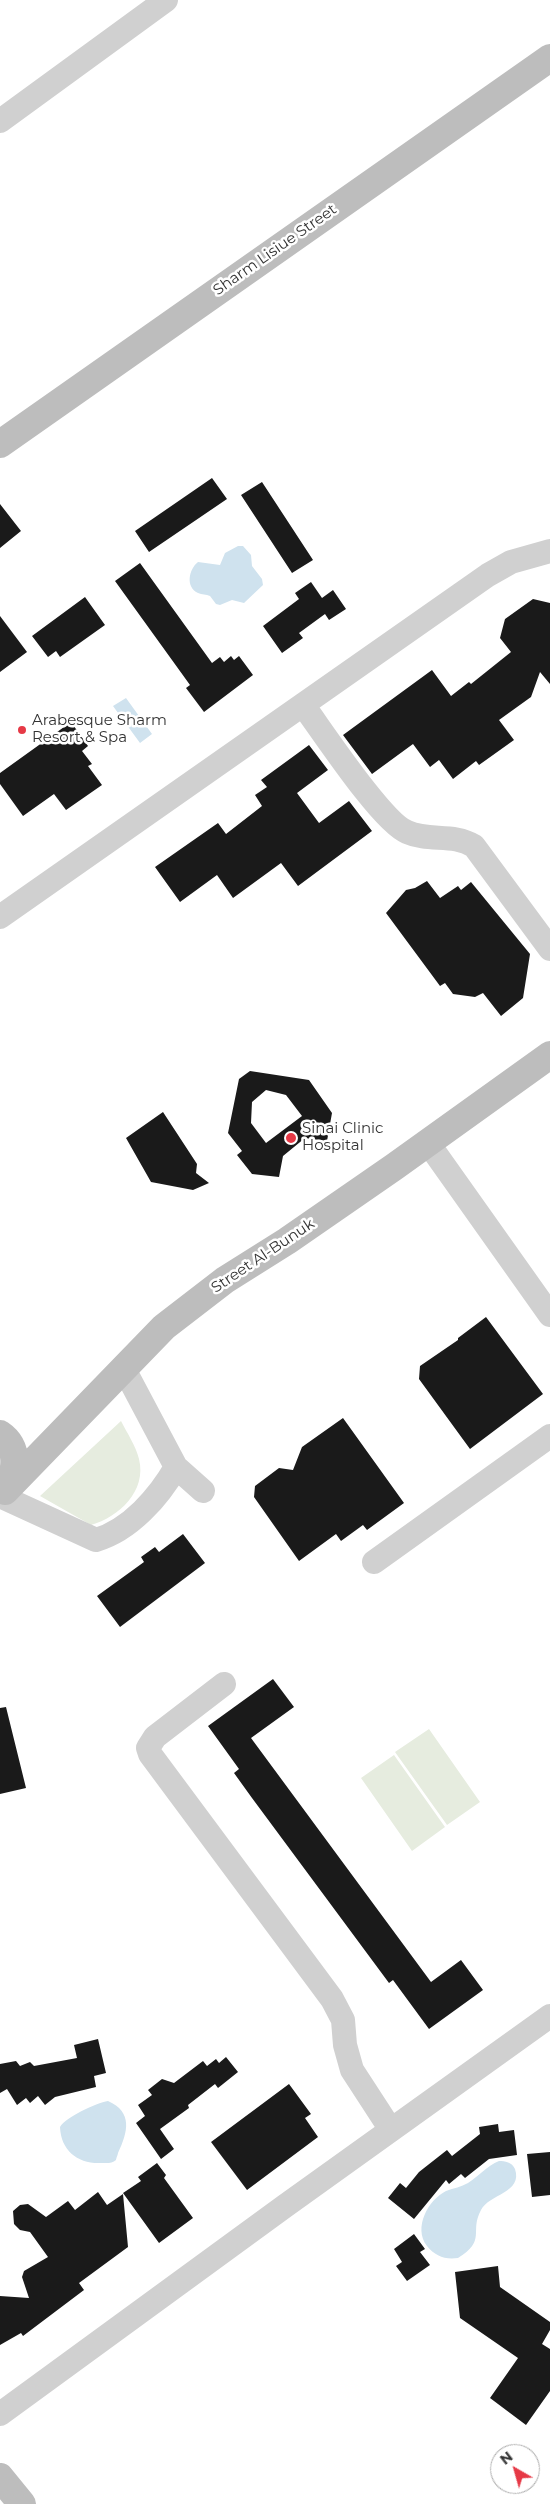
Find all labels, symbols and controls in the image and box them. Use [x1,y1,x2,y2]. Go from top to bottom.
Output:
street label: Sharm Lisiue Street [210,201,340,299]
place label: Arabesque Sharm Resort & Spa [32,712,167,747]
marker: Arabesque Sharm Resort & Spa [16,724,28,736]
place label: Sinai Clinic Hospital [302,1120,384,1155]
marker: Sinai Clinic Hospital [284,1131,298,1145]
street label: Street Al-Bunuk [208,1215,318,1297]
north arrow [490,2444,540,2494]
text: N [496,2447,516,2469]

